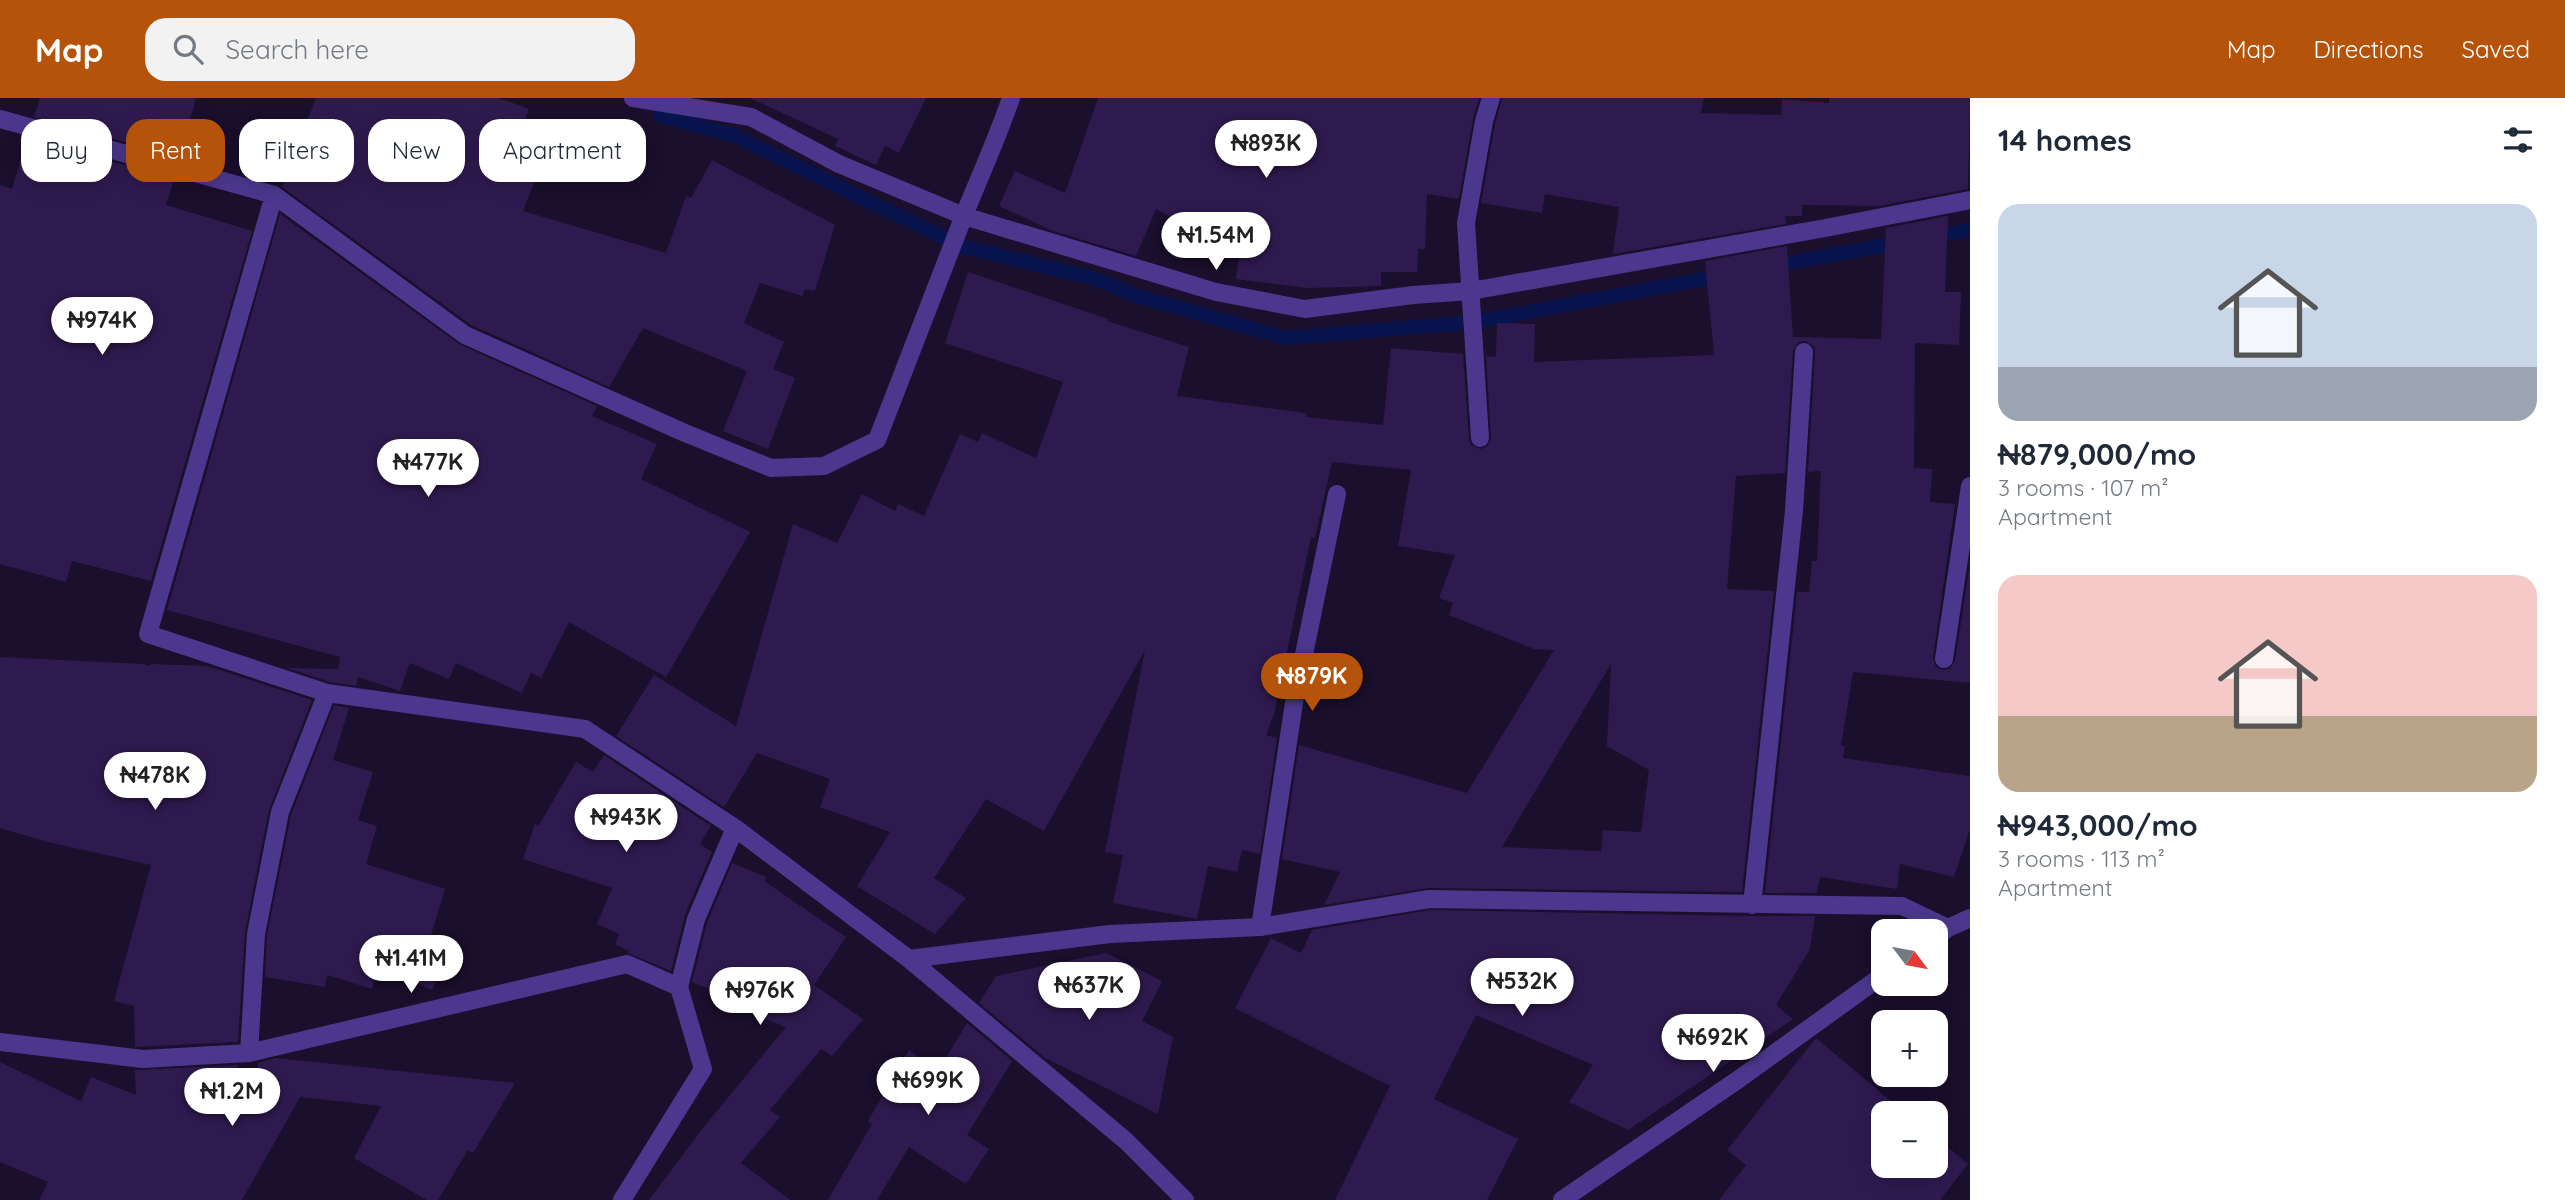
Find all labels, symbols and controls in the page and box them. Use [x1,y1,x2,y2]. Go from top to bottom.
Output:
search box [145,18,635,81]
text: Map [35,29,103,70]
icon: search [169,30,207,68]
text: Search here [225,33,369,66]
text: Map [2227,34,2276,64]
text: Directions [2314,34,2424,64]
text: Saved [2462,34,2530,64]
chip: Buy [21,119,112,182]
chip: Rent [126,119,225,182]
chip: Filters [239,119,354,182]
chip: New [368,119,465,182]
chip: Apartment [479,119,646,182]
pin: ₦893K [1217,120,1315,180]
text: 14 homes [1998,121,2132,159]
icon: filters [2499,121,2537,159]
text: ₦893K [1231,128,1301,157]
pin: ₦1.54M [1159,212,1273,272]
text: ₦1.54M [1177,220,1255,249]
icon: home [2205,250,2331,376]
pin: ₦974K [53,298,151,357]
text: ₦974K [67,305,137,334]
text: ₦879,000/mo [1998,435,2196,473]
pin: ₦477K [379,440,477,499]
text: ₦477K [393,447,463,476]
text: 3 rooms · 107 m² [1998,473,2169,502]
text: Apartment [1998,502,2112,531]
icon: home [2205,621,2331,747]
pin: ₦879K [1263,654,1361,713]
text: ₦879K [1277,661,1347,690]
pin: ₦478K [106,752,204,812]
text: ₦478K [120,760,190,789]
pin: ₦943K [577,794,675,854]
text: ₦943K [591,802,661,831]
text: ₦943,000/mo [1998,806,2198,844]
text: 3 rooms · 113 m² [1998,844,2165,873]
text: Apartment [1998,873,2112,902]
north arrow [1871,919,1948,996]
map controls [1871,919,1948,1178]
pin: ₦1.41M [354,936,468,995]
text: ₦1.41M [375,943,447,972]
pin: ₦532K [1473,958,1571,1018]
pin: ₦637K [1040,962,1138,1022]
text: ₦532K [1487,966,1557,995]
pin: ₦976K [711,968,809,1027]
text: ₦637K [1054,970,1124,999]
text: ₦976K [726,975,795,1004]
button: + [1871,1010,1948,1087]
pin: ₦692K [1664,1014,1762,1074]
text: ₦692K [1678,1022,1748,1051]
pin: ₦699K [879,1058,977,1117]
text: ₦699K [893,1065,963,1094]
pin: ₦1.2M [183,1068,281,1128]
text: ₦1.2M [200,1076,264,1105]
button: − [1871,1101,1948,1178]

